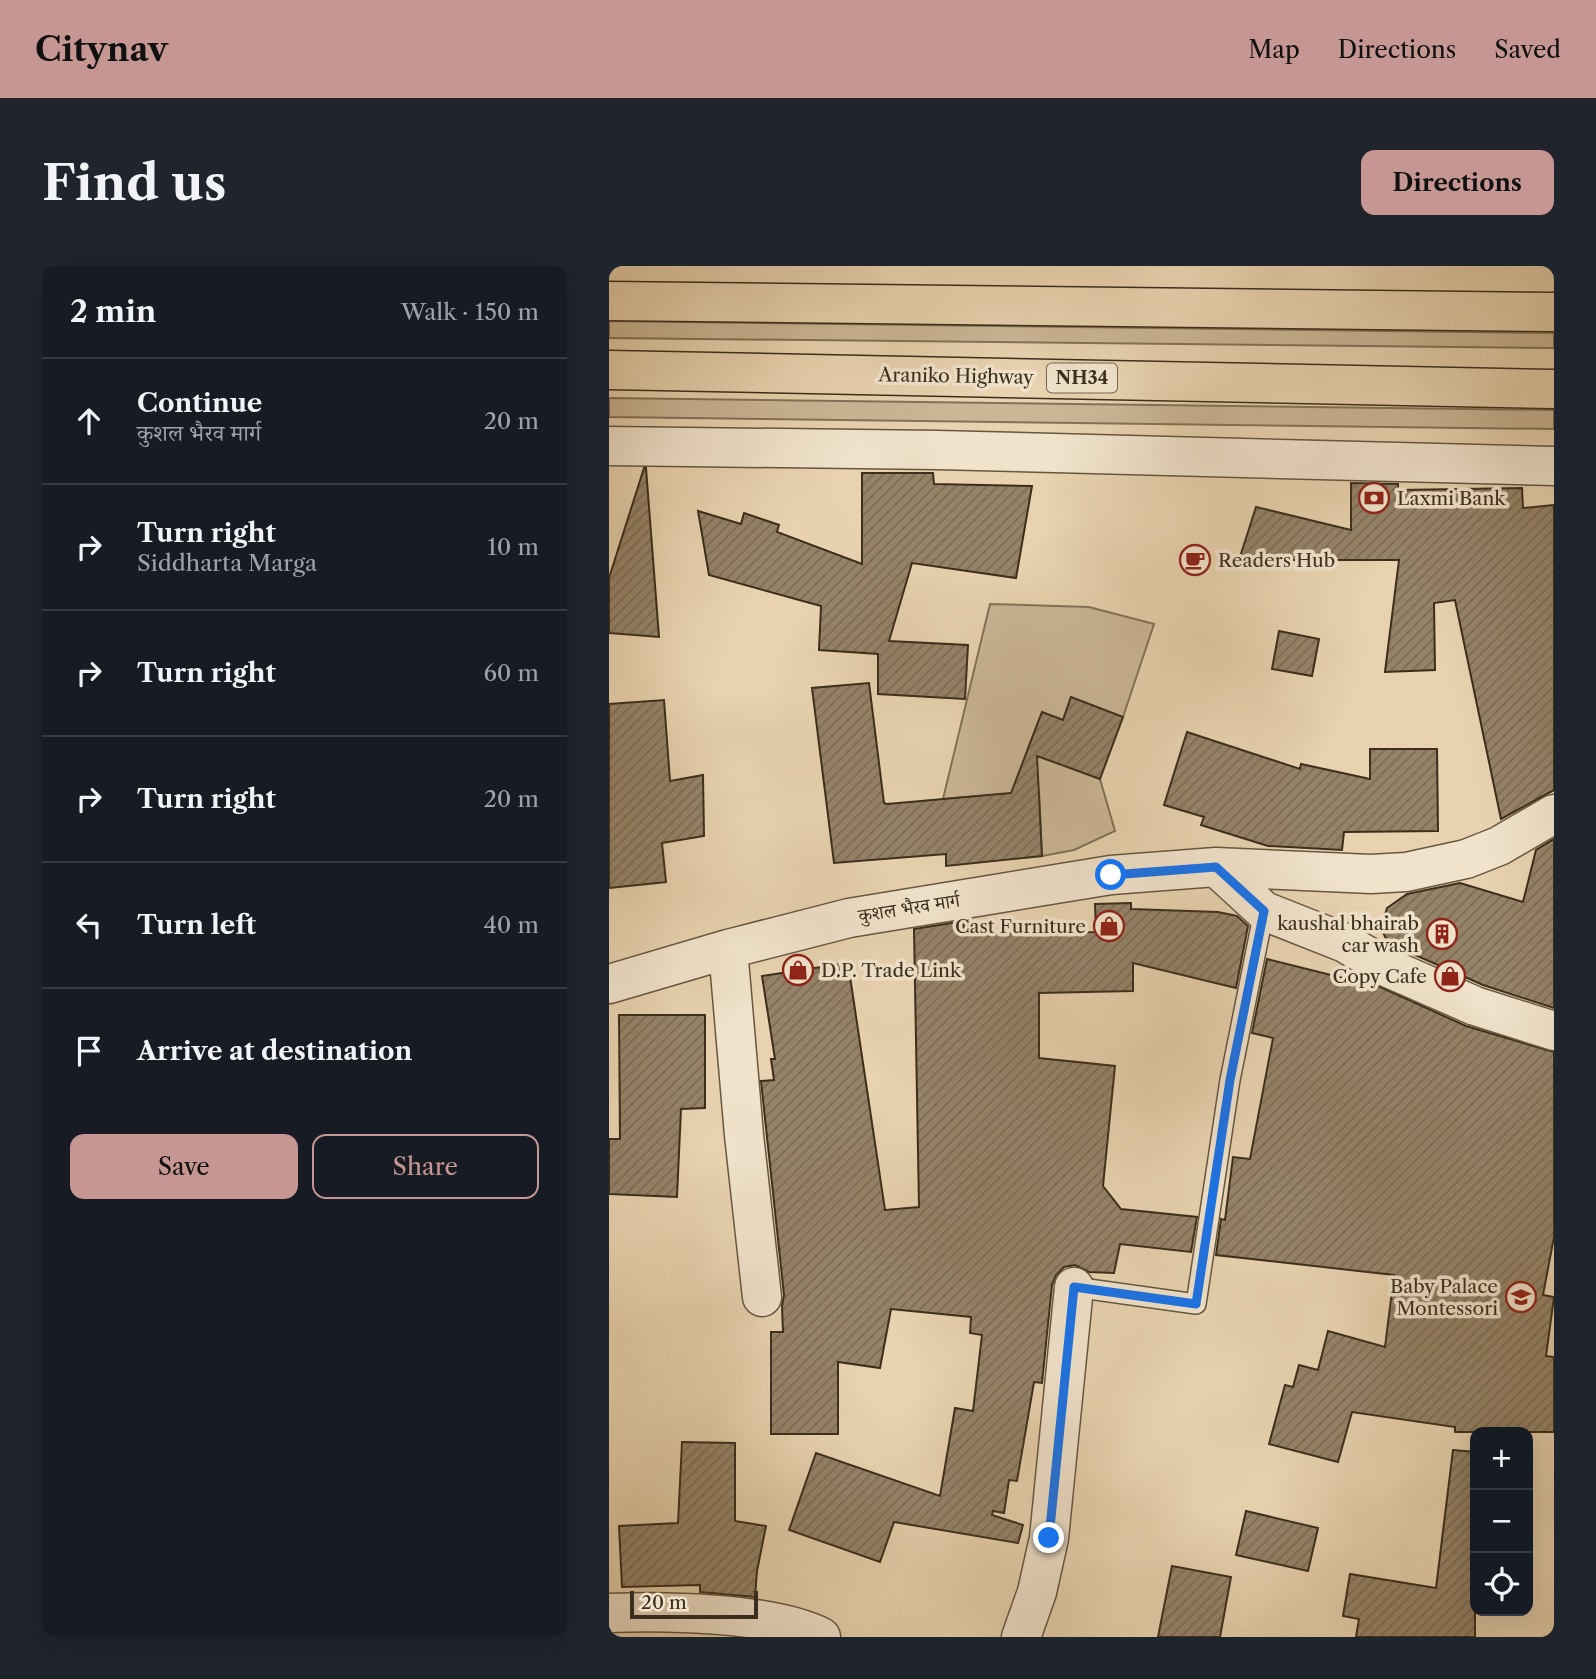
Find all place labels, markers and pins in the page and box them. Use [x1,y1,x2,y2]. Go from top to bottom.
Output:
bank icon: Laxmi Bank [1357,481,1391,515]
place label: Laxmi Bank [1397,487,1506,510]
cafe icon: Readers Hub [1178,543,1212,577]
place label: Readers Hub [1218,549,1335,572]
shop icon: Cast Furniture [1092,909,1126,943]
place label: kaushal bhairab car wash [1277,912,1419,957]
place label: Cast Furniture [955,915,1086,938]
building icon: kaushal bhairab car wash [1425,917,1459,951]
shop icon: D.P. Trade Link [781,953,815,987]
place label: D.P. Trade Link [821,959,962,982]
shop icon: Copy Cafe [1433,959,1467,993]
place label: Copy Cafe [1333,965,1427,988]
place label: Baby Palace Montessori [1390,1275,1498,1320]
school or university icon: Baby Palace Montessori [1504,1280,1538,1314]

